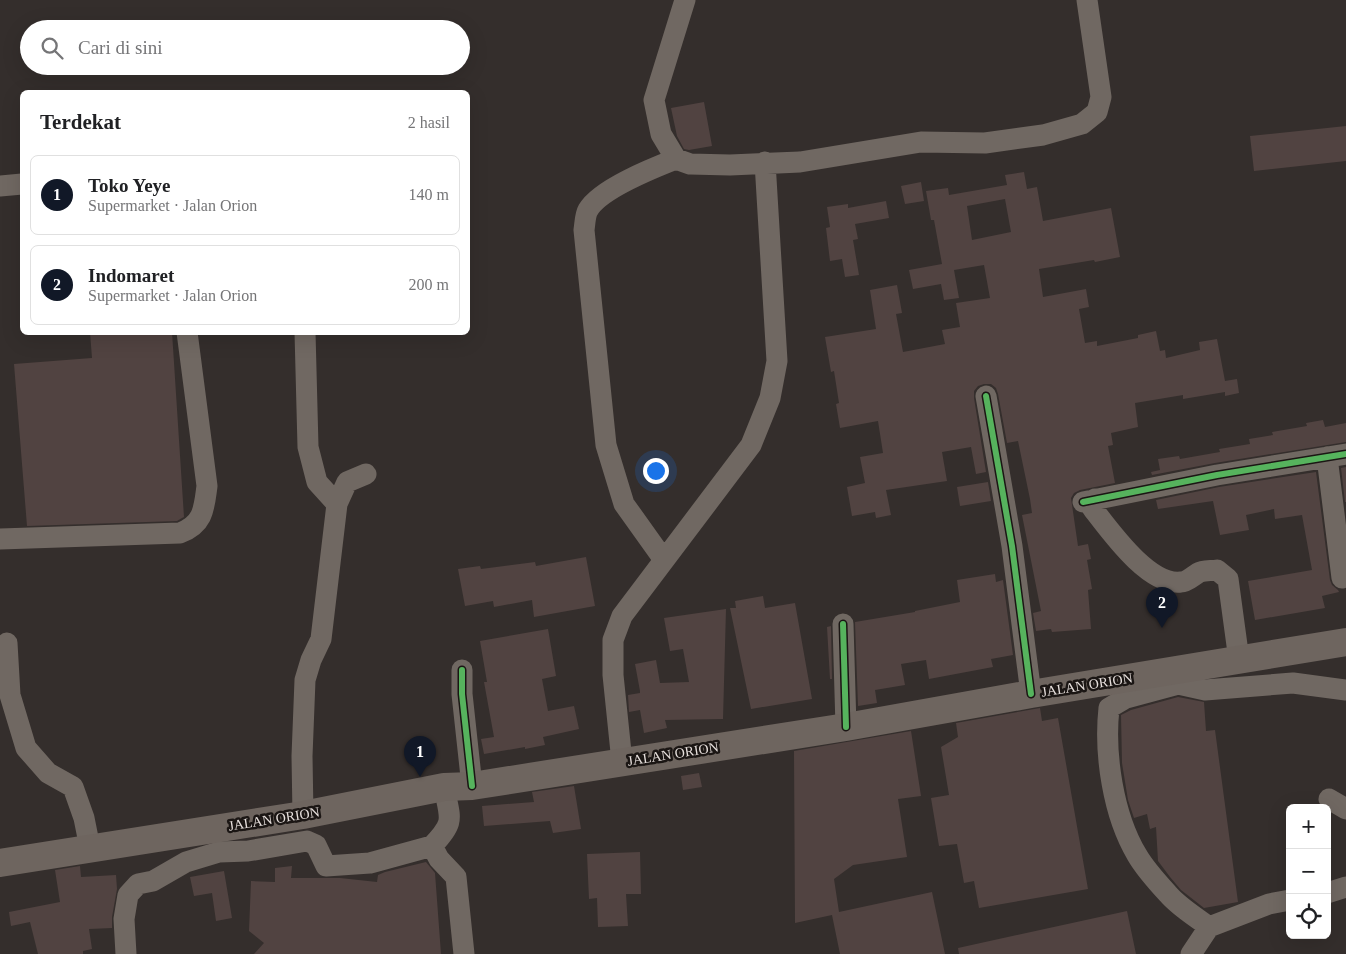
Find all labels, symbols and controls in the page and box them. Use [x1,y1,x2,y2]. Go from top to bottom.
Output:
search box [20,20,470,75]
icon: search [38,34,66,62]
text: Cari di sini [78,37,162,58]
text: Terdekat [40,110,121,134]
text: 2 hasil [408,114,450,131]
text: Toko Yeye [88,175,171,196]
text: 1 [53,186,61,203]
text: 140 m [409,186,449,203]
text: Supermarket · Jalan Orion [88,197,257,214]
text: Indomaret [88,265,174,286]
text: 2 [53,276,61,293]
text: 200 m [409,276,449,293]
text: Supermarket · Jalan Orion [88,287,257,304]
your location [643,458,669,484]
pin: 2 [1146,587,1178,628]
street label: JALAN ORION [1040,670,1134,700]
pin: 1 [404,736,436,777]
street label: JALAN ORION [626,739,720,769]
street label: JALAN ORION [227,804,321,834]
map controls [1286,804,1331,939]
button: + [1286,804,1331,849]
button: − [1286,849,1331,894]
button: locate [1286,894,1331,939]

